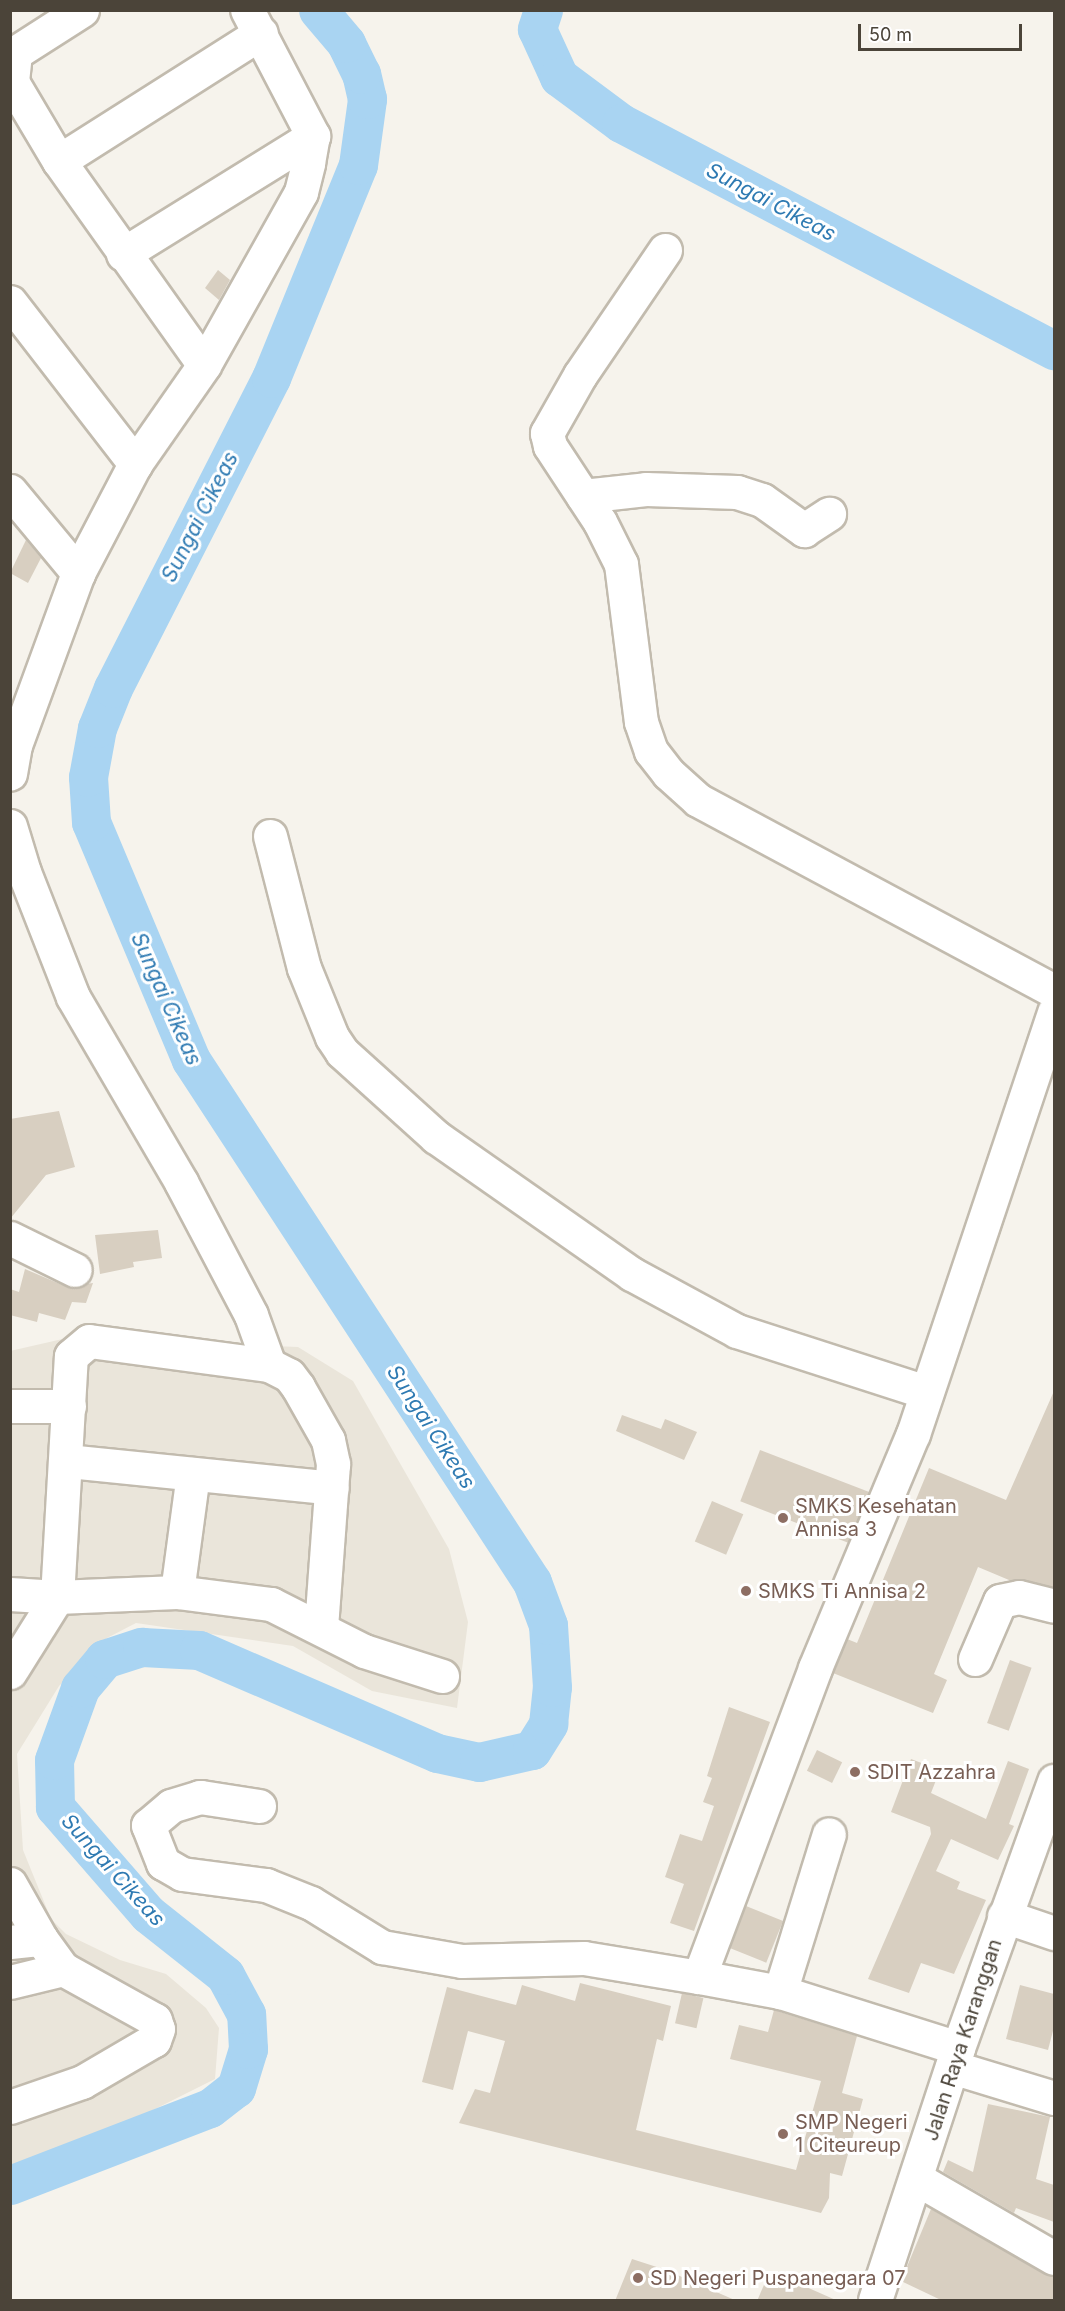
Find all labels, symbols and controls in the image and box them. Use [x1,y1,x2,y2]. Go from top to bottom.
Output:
scale bar [861,12,1024,50]
text: 50 m [869,24,912,45]
water label: Sungai Cikeas [702,157,840,247]
water label: Sungai Cikeas [156,448,244,586]
water label: Sungai Cikeas [125,929,207,1069]
water label: Sungai Cikeas [382,1360,480,1494]
place label: SMKS Kesehatan Annisa 3 [795,1494,957,1541]
marker: SMKS Kesehatan Annisa 3 [776,1511,790,1525]
place label: SMKS Ti Annisa 2 [758,1579,926,1603]
marker: SMKS Ti Annisa 2 [739,1584,753,1598]
place label: SDIT Azzahra [867,1760,996,1784]
marker: SDIT Azzahra [848,1765,862,1779]
water label: Sungai Cikeas [56,1809,170,1931]
street label: Jalan Raya Karanggan [919,1936,1007,2144]
place label: SMP Negeri 1 Citeureup [795,2110,908,2157]
marker: SMP Negeri 1 Citeureup [776,2127,790,2141]
place label: SD Negeri Puspanegara 07 [650,2266,906,2290]
marker: SD Negeri Puspanegara 07 [631,2271,645,2285]

